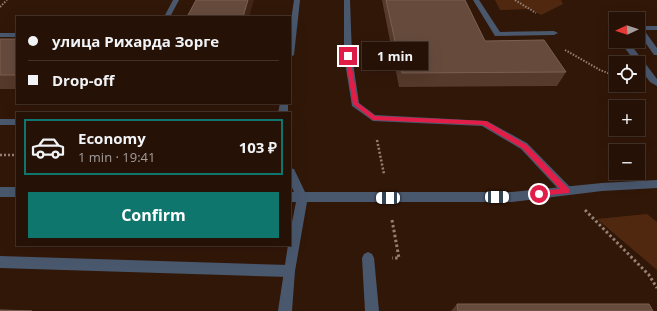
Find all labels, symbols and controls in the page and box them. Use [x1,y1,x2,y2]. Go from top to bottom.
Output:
north arrow [609,12,645,48]
map controls [609,12,645,180]
text: улица Рихарда Зорге [52,31,219,51]
callout: 1 min [362,42,428,70]
route end [339,47,357,65]
text: 1 min [377,47,413,65]
button: locate [609,56,645,92]
text: Drop-off [52,70,114,90]
button: + [609,100,645,136]
text: Economy [78,128,146,148]
icon: car [30,129,66,165]
text: 103 ₽ [239,137,277,157]
button: − [609,144,645,180]
text: 1 min · 19:41 [78,148,155,166]
route start [530,185,548,203]
car [485,191,509,203]
button: Confirm [28,192,279,238]
car [376,192,400,204]

